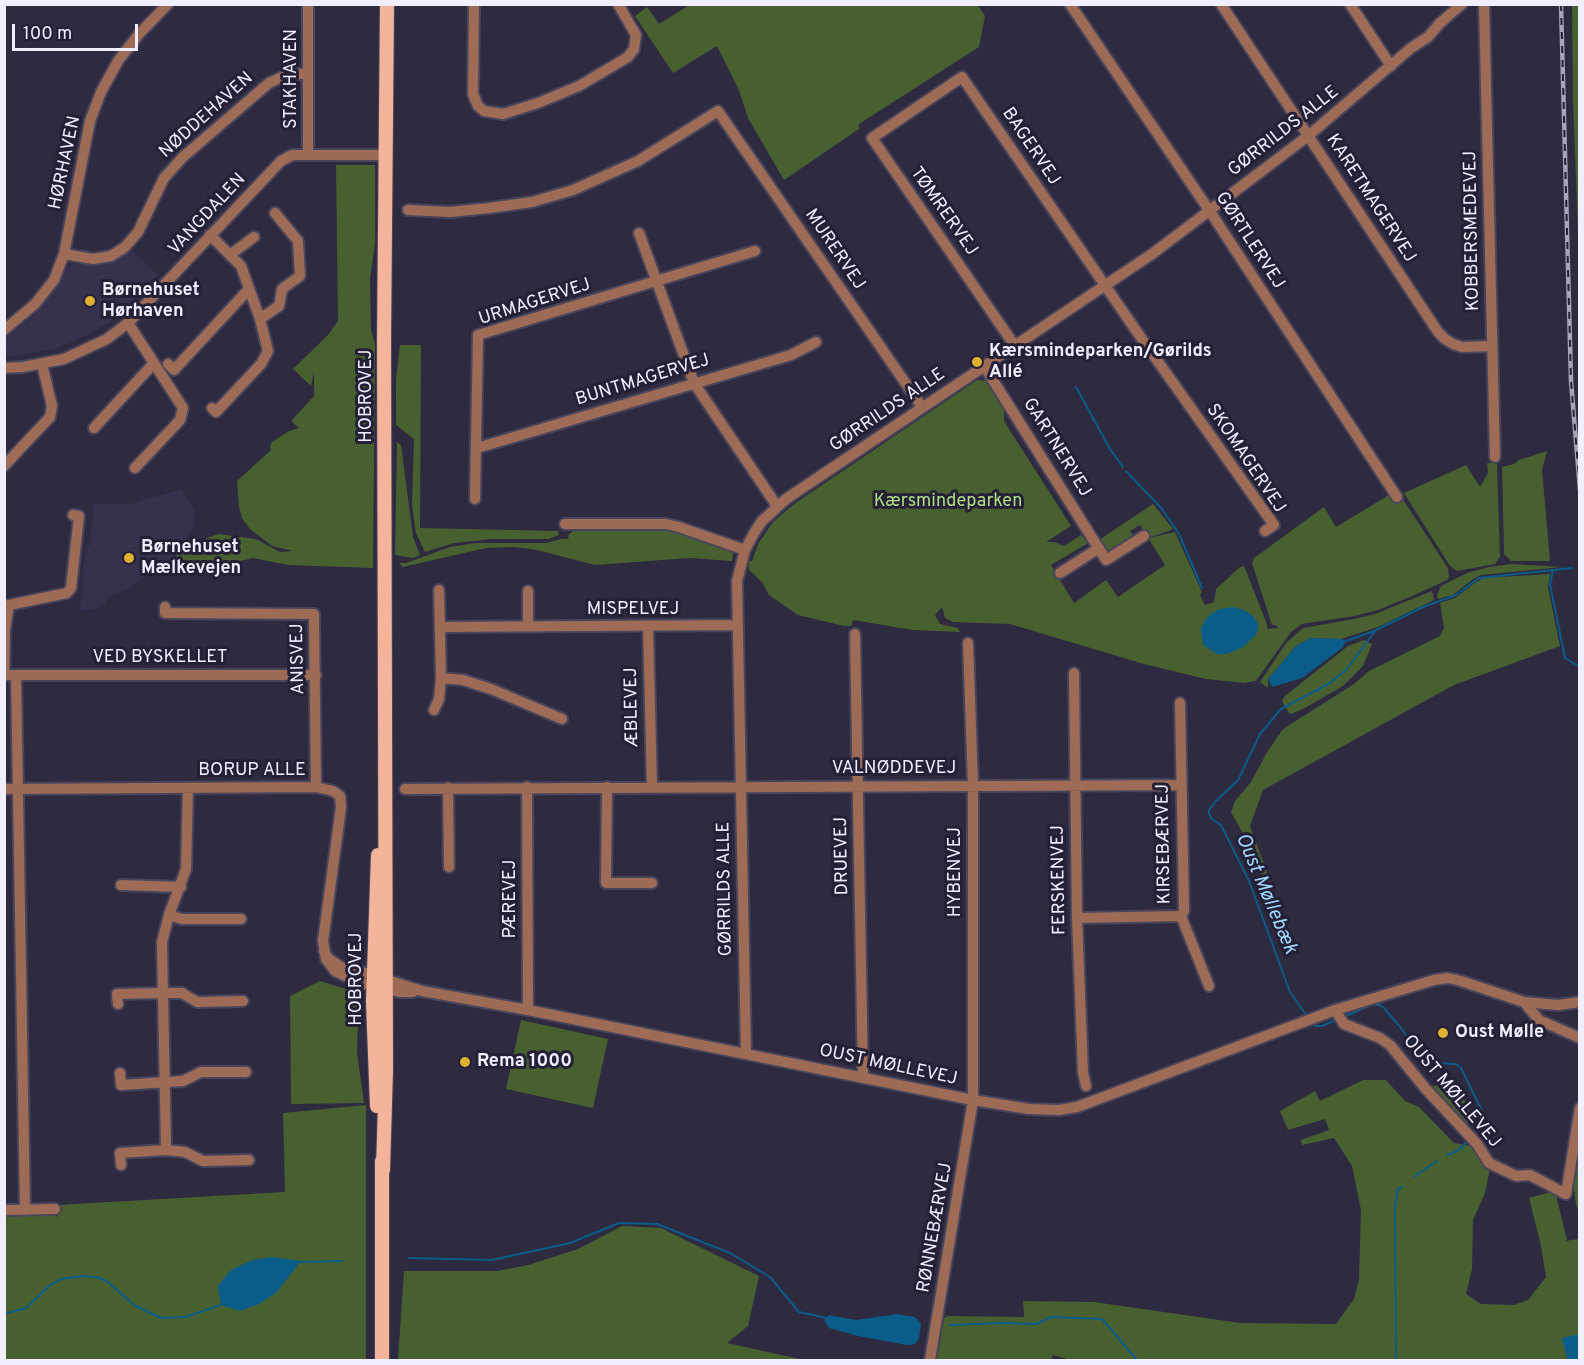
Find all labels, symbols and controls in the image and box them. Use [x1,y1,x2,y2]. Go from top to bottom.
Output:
scale bar [15,12,141,50]
text: 100 m [23,23,72,46]
street label: STAKHAVEN [281,29,303,129]
street label: NØDDEHAVEN [156,68,258,164]
street label: GØRRILDS ALLE [1224,82,1344,182]
street label: BAGERVEJ [996,104,1064,190]
street label: HØRHAVEN [46,114,86,212]
street label: KARETMAGERVEJ [1320,131,1420,267]
street label: KOBBERSMEDEVEJ [1461,151,1485,311]
street label: TØMRERVEJ [905,164,981,260]
street label: VANGDALEN [165,170,251,260]
street label: GØRTLERVEJ [1210,188,1288,294]
street label: MURERVEJ [799,205,869,295]
street label: URMAGERVEJ [476,275,594,331]
place label: Børnehuset Hørhaven [102,280,200,322]
marker: Børnehuset Hørhaven [83,294,97,308]
place label: Kærsmindeparken/Gørilds Allé [989,341,1212,384]
street label: HOBROVEJ [356,349,378,443]
street label: BUNTMAGERVEJ [573,350,713,412]
marker: Kærsmindeparken/Gørilds Allé [970,355,984,369]
street label: GØRRILDS ALLE [826,364,950,458]
street label: GARTNERVEJ [1017,395,1095,501]
street label: SKOMAGERVEJ [1201,400,1289,518]
park label: Kærsmindeparken [874,491,1022,513]
place label: Børnehuset Mælkevejen [141,537,241,580]
marker: Børnehuset Mælkevejen [122,551,136,565]
street label: MISPELVEJ [587,599,679,621]
street label: ANISVEJ [288,623,310,695]
street label: VED BYSKELLET [92,647,228,669]
street label: ÆBLEVEJ [622,667,644,747]
street label: VALNØDDEVEJ [832,758,956,780]
street label: BORUP ALLE [198,760,306,782]
street label: KIRSEBÆRVEJ [1153,784,1177,904]
street label: DRUEVEJ [832,816,854,896]
street label: GØRRILDS ALLE [714,822,738,956]
street label: FERSKENVEJ [1048,825,1072,935]
street label: HYBENVEJ [945,827,967,917]
water label: Oust Møllebæk [1229,830,1301,958]
street label: PÆREVEJ [500,860,522,938]
street label: HOBROVEJ [346,932,368,1026]
place label: Oust Mølle [1455,1022,1544,1044]
marker: Oust Mølle [1436,1026,1450,1040]
street label: OUST MØLLEVEJ [1398,1031,1504,1153]
street label: OUST MØLLEVEJ [817,1041,959,1091]
place label: Rema 1000 [477,1051,572,1073]
marker: Rema 1000 [458,1055,472,1069]
street label: RØNNEBÆRVEJ [914,1161,958,1295]

